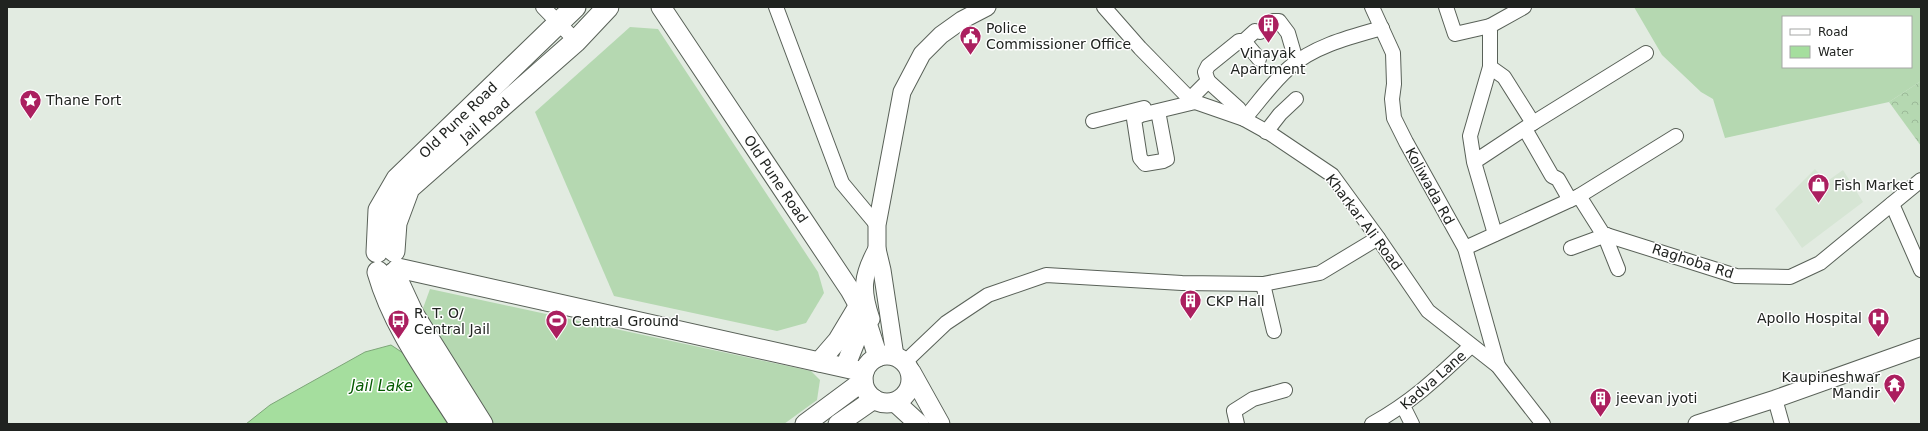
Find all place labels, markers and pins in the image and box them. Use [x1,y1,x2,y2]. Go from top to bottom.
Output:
building icon: Vinayak Apartment [1255,12,1281,45]
place label: Police Commissioner Office [986,20,1131,52]
public building icon: Police Commissioner Office [957,23,983,56]
place label: Vinayak Apartment [1231,45,1306,77]
place icon: Thane Fort [18,87,44,120]
place label: Thane Fort [45,92,122,108]
shop icon: Fish Market [1805,172,1831,205]
place label: Fish Market [1834,177,1914,193]
building icon: CKP Hall [1177,288,1203,321]
place label: CKP Hall [1206,293,1265,309]
place label: R. T. O/ Central Jail [414,305,490,337]
hospital icon: Apollo Hospital [1865,305,1891,338]
bus stop icon: R. T. O/ Central Jail [385,308,411,341]
sports icon: Central Ground [543,308,569,341]
place label: Apollo Hospital [1757,310,1862,326]
place label: Central Ground [572,313,679,329]
place label: Kaupineshwar Mandir [1781,369,1880,401]
temple icon: Kaupineshwar Mandir [1882,372,1908,405]
building icon: jeevan jyoti [1588,385,1614,418]
place label: jeevan jyoti [1615,390,1697,406]

